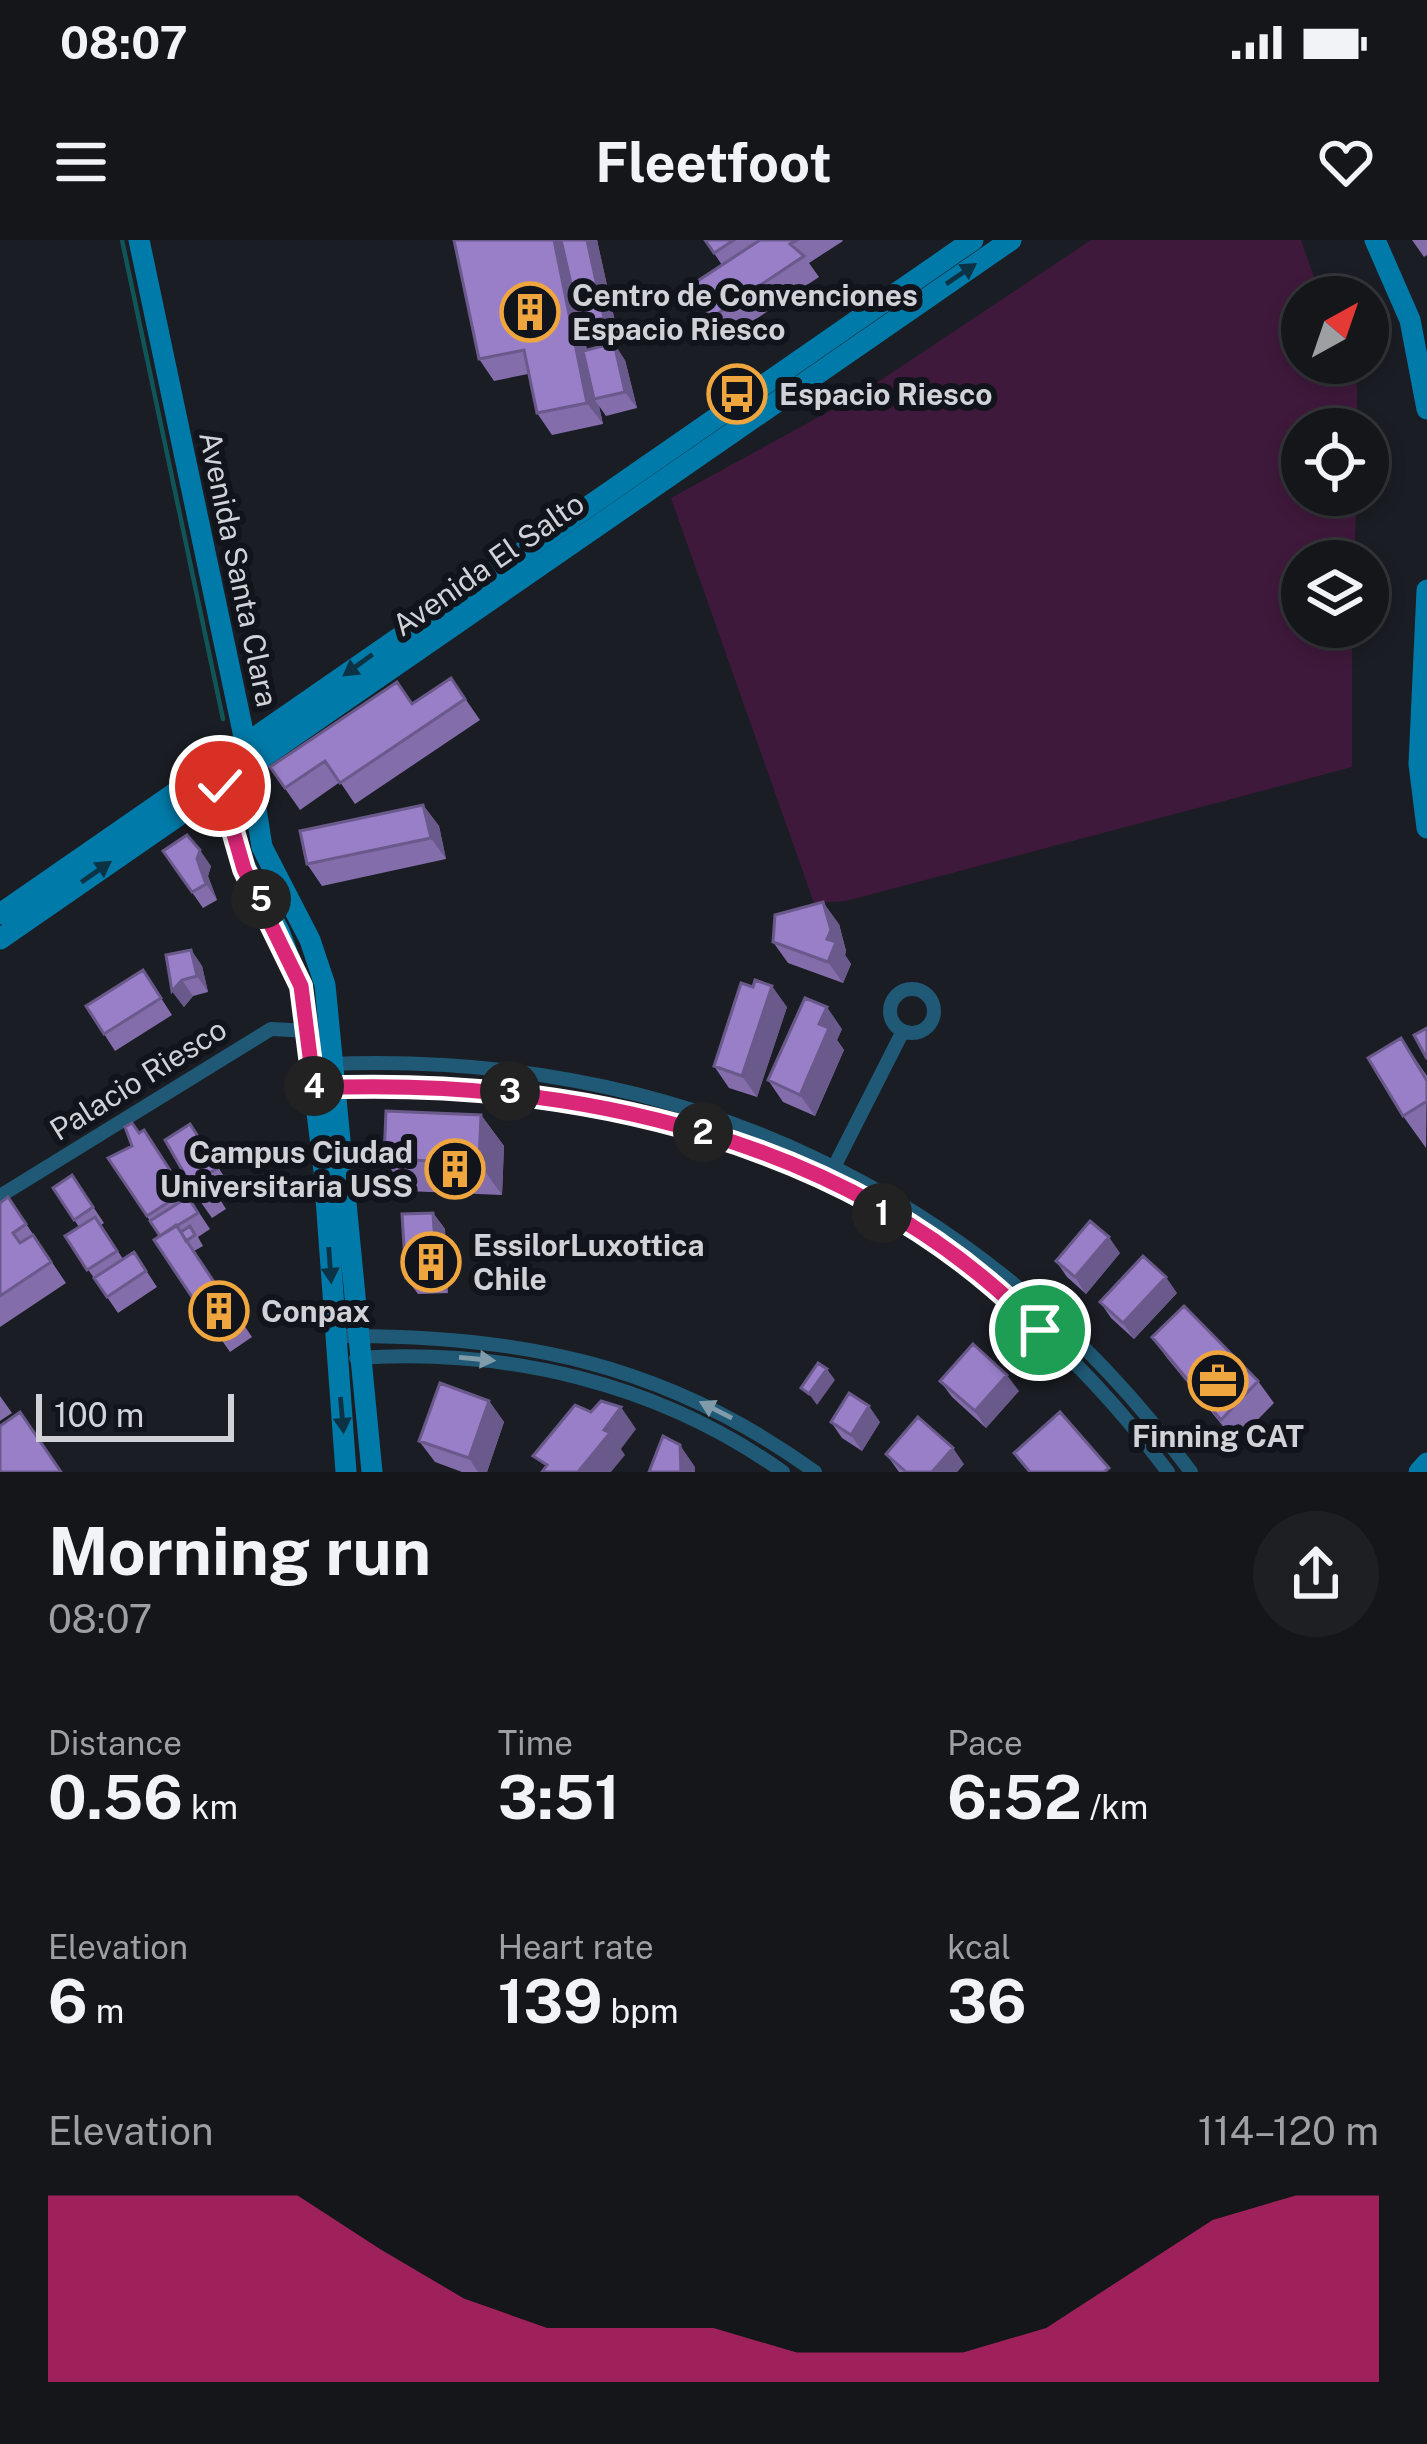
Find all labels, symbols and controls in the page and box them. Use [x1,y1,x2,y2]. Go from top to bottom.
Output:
text: 08:07 [60,16,188,69]
icon: menu [48,129,114,195]
icon: heart [1313,129,1379,195]
text: Fleetfoot [595,131,832,194]
one-way arrow [945,263,978,286]
north arrow [1281,276,1389,384]
map controls [1281,276,1389,648]
place label: Centro de Convenciones Espacio Riesco [572,277,918,347]
building icon: Centro de Convenciones Espacio Riesco [499,281,561,343]
bus stop icon: Espacio Riesco [706,363,768,425]
place label: Espacio Riesco [779,376,993,412]
button: locate [1281,408,1389,516]
street label: Avenida Santa Clara [192,428,286,710]
street label: Avenida El Salto [385,485,591,643]
button: layers [1281,540,1389,648]
one-way arrow [343,652,375,676]
pin [169,735,271,837]
icon: check [187,753,253,819]
one-way arrow [80,861,112,884]
pin: 5 [231,869,291,929]
text: 5 [250,880,272,918]
street label: Palacio Riesco [43,1010,233,1148]
pin: 4 [284,1056,344,1116]
pin: 3 [480,1061,540,1121]
text: 4 [303,1067,325,1105]
text: 3 [499,1072,521,1110]
pin: 2 [673,1102,733,1162]
text: 2 [693,1113,713,1151]
place label: Campus Ciudad Universitaria USS [160,1134,413,1204]
building icon: Campus Ciudad Universitaria USS [424,1138,486,1200]
pin: 1 [852,1183,912,1243]
text: 1 [875,1194,889,1232]
place label: EssilorLuxottica Chile [473,1227,704,1297]
building icon: EssilorLuxottica Chile [400,1231,462,1293]
one-way arrow [321,1247,340,1284]
pin [989,1279,1091,1381]
building icon: Conpax [188,1280,250,1342]
place label: Conpax [261,1293,371,1329]
icon: arrive [1007,1297,1073,1363]
one-way arrow [459,1350,496,1369]
office icon: Finning CAT [1187,1350,1249,1412]
scale bar [36,1388,234,1441]
text: 100 m [54,1396,144,1434]
one-way arrow [332,1397,351,1434]
one-way arrow [699,1401,733,1421]
place label: Finning CAT [1132,1418,1304,1454]
button: share [1253,1511,1379,1637]
text: Morning run [48,1512,431,1590]
text: 08:07 [48,1596,152,1642]
text: Distance [48,1724,182,1762]
text: Time [498,1724,573,1762]
text: Pace [947,1724,1023,1762]
text: 0.56 [48,1762,183,1833]
text: 3:51 [498,1762,620,1833]
text: 6:52 [947,1762,1082,1833]
text: km [183,1788,238,1826]
text: /km [1082,1788,1148,1826]
text: Elevation [48,1928,188,1966]
text: Heart rate [498,1928,654,1966]
text: kcal [947,1928,1011,1966]
text: 6 [48,1966,88,2037]
text: 139 [498,1966,603,2037]
text: 36 [947,1966,1027,2037]
text: m [88,1992,124,2030]
text: bpm [603,1992,679,2030]
text: Elevation [48,2108,214,2154]
text: 114–120 m [1198,2108,1379,2154]

